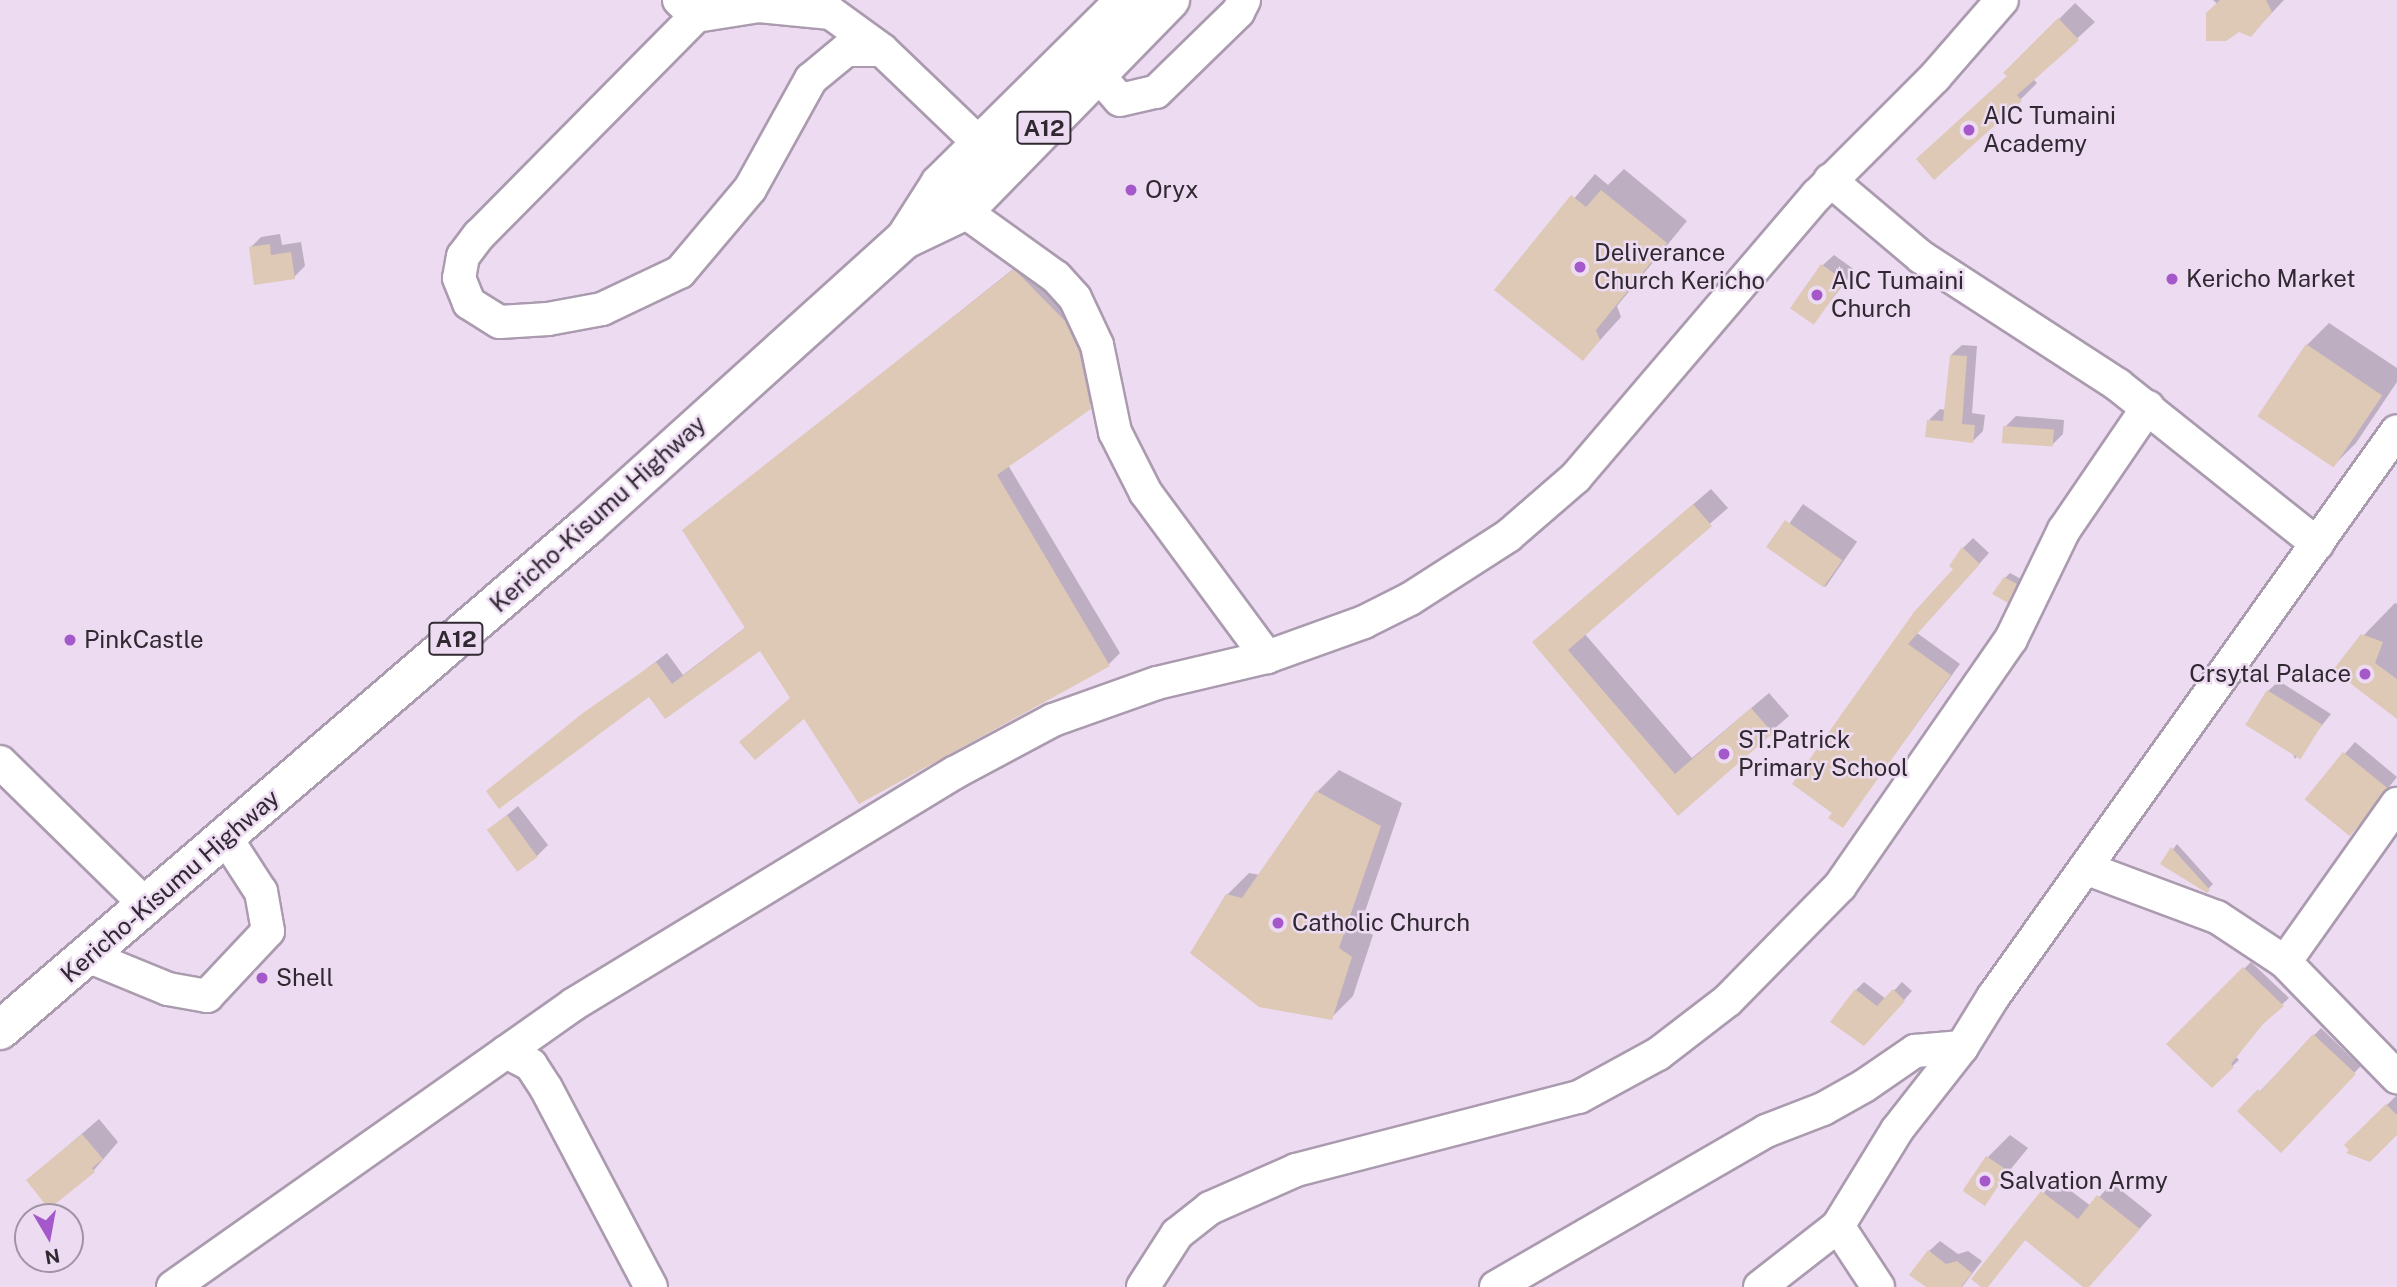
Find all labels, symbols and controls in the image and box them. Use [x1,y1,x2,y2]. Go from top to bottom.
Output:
place label: AIC Tumaini Academy [1983,102,2116,158]
road number: A12 [1016,108,1072,148]
marker: AIC Tumaini Academy [1961,122,1977,138]
place label: Oryx [1145,176,1199,204]
marker: Oryx [1123,182,1139,198]
place label: Deliverance Church Kericho [1594,239,1765,295]
marker: Deliverance Church Kericho [1572,259,1588,275]
place label: Kericho Market [2186,265,2356,293]
place label: AIC Tumaini Church [1831,267,1964,323]
marker: Kericho Market [2164,271,2180,287]
marker: AIC Tumaini Church [1809,287,1825,303]
street label: Kericho-Kisumu Highway [484,410,712,618]
road number: A12 [428,620,484,659]
place label: PinkCastle [84,626,204,654]
marker: PinkCastle [62,632,78,648]
place label: Crsytal Palace [2189,660,2351,688]
marker: Crsytal Palace [2357,666,2373,682]
place label: ST.Patrick Primary School [1738,726,1908,782]
marker: ST.Patrick Primary School [1716,746,1732,762]
street label: Kericho-Kisumu Highway [55,783,285,989]
place label: Catholic Church [1292,909,1470,937]
marker: Catholic Church [1270,915,1286,931]
place label: Shell [276,964,334,992]
marker: Shell [254,970,270,986]
place label: Salvation Army [1999,1167,2168,1195]
marker: Salvation Army [1977,1173,1993,1189]
north arrow [14,1203,84,1273]
text: N [43,1245,62,1269]

